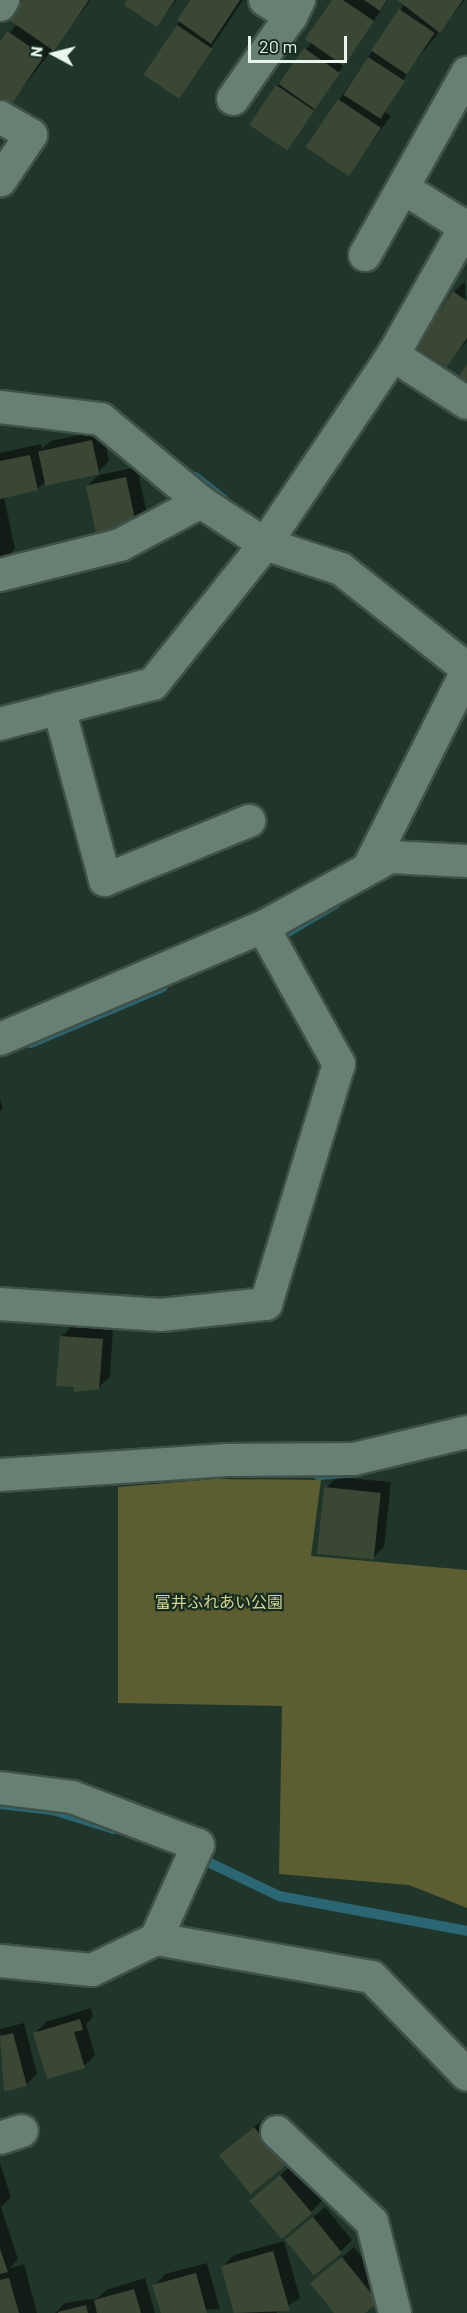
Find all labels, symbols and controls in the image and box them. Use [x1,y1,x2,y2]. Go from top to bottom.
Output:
north arrow [24,24,84,84]
scale bar [251,24,350,62]
text: 20 m [259,35,297,57]
text: N [26,45,46,58]
park label: 富井ふれあい公園 [155,1592,283,1612]

